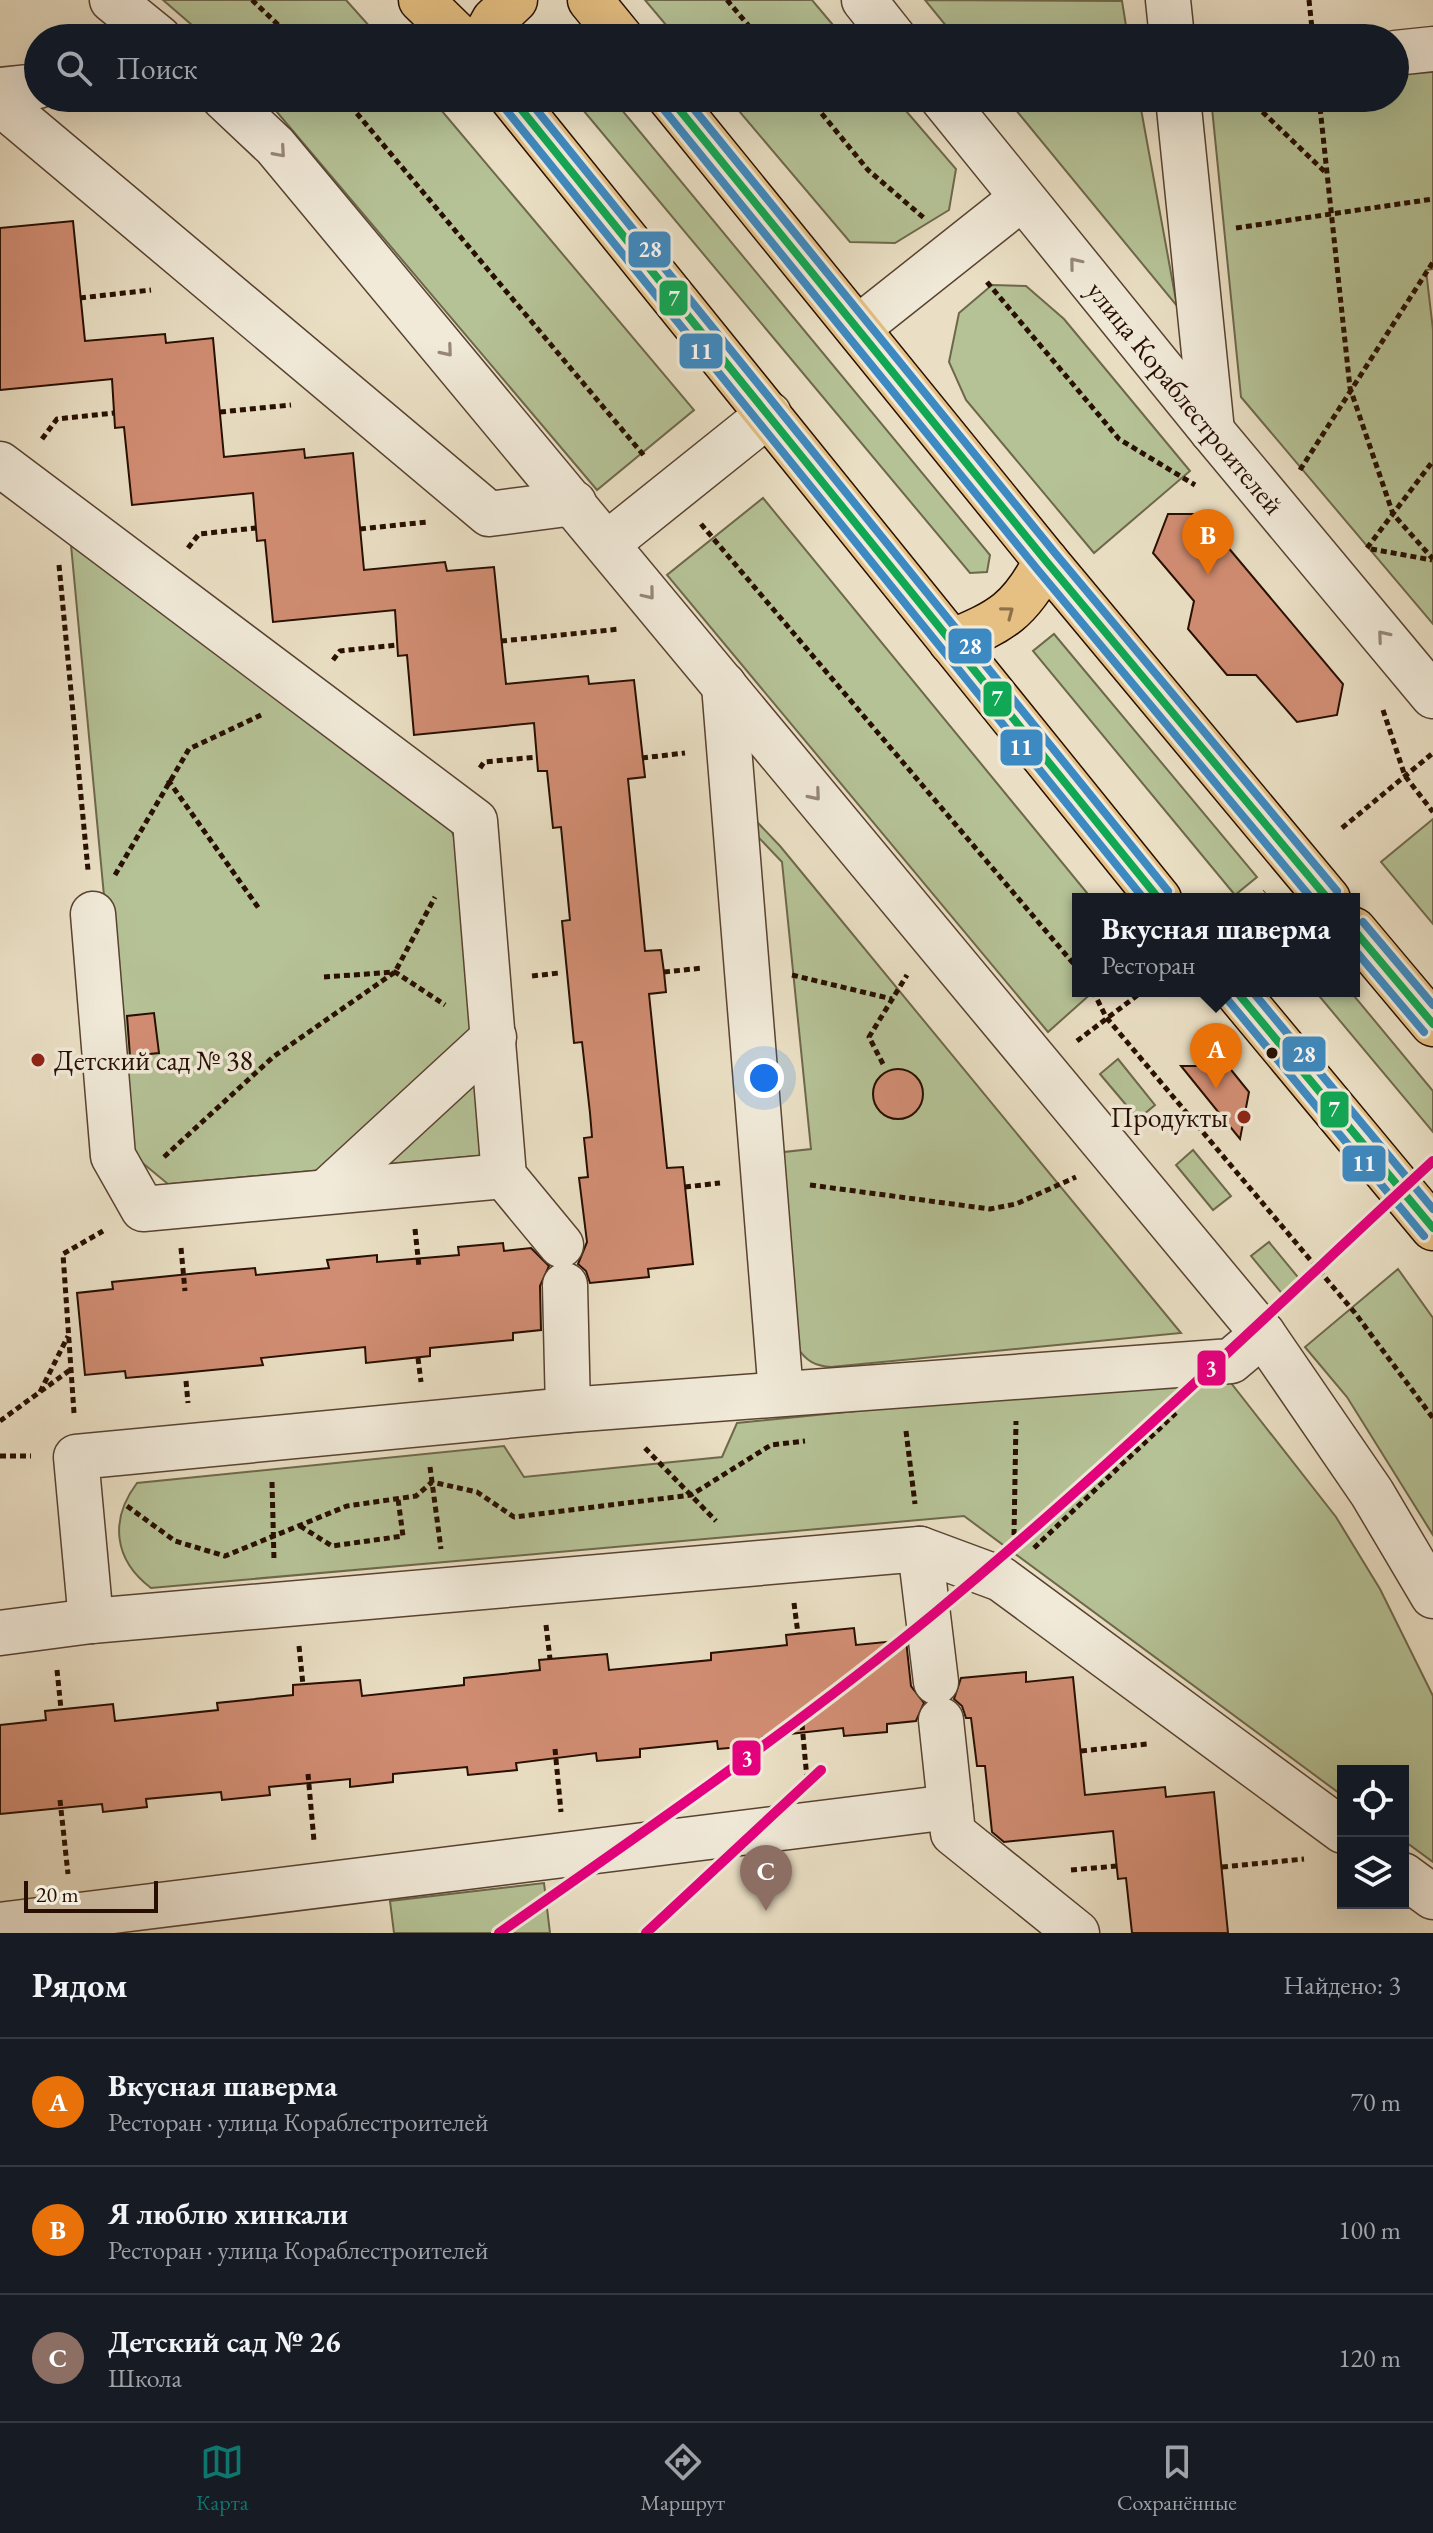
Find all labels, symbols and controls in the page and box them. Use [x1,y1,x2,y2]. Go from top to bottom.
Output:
search box [24,24,1409,112]
icon: search [52,46,96,90]
text: Поиск [116,49,198,88]
one-way arrow [270,143,284,158]
line badge: 28 [627,230,672,269]
text: 28 [638,235,662,264]
one-way arrow [1070,258,1085,272]
street label: улица Кораблестроителей [1079,273,1292,522]
line badge: 7 [658,279,689,317]
text: 7 [668,284,680,313]
line badge: 11 [678,332,724,370]
text: 11 [689,337,713,366]
one-way arrow [437,342,452,356]
pin: B [1182,509,1234,575]
one-way arrow [639,585,654,599]
one-way arrow [999,608,1014,622]
line badge: 28 [947,627,993,665]
one-way arrow [1378,631,1393,645]
text: 28 [958,632,982,661]
line badge: 7 [982,680,1013,718]
text: 7 [991,684,1003,713]
line badge: 11 [999,728,1044,767]
text: 11 [1009,733,1033,762]
one-way arrow [805,785,820,800]
popup [1072,893,1360,997]
text: Вкусная шаверма [1101,909,1331,948]
text: Ресторан [1101,948,1195,982]
pin: A [1190,1023,1242,1089]
line badge: 28 [1281,1035,1327,1073]
text: 28 [1292,1040,1316,1069]
place label: Детский сад № 38 [54,1042,253,1078]
unlabelled marker [1264,1045,1280,1061]
marker: Детский сад № 38 [29,1051,47,1069]
your location [744,1058,784,1098]
line badge: 7 [1319,1090,1350,1129]
text: 7 [1328,1095,1340,1124]
place label: Продукты [1110,1099,1228,1135]
marker: Продукты [1235,1108,1253,1126]
line badge: 11 [1341,1144,1387,1183]
text: 11 [1352,1149,1376,1178]
line badge: 3 [1196,1349,1227,1387]
text: 3 [1205,1354,1217,1383]
line badge: 3 [731,1739,762,1777]
text: 3 [741,1744,753,1773]
map controls [1337,1765,1409,1909]
button: locate [1337,1765,1409,1837]
button: layers [1337,1837,1409,1909]
pin: C [740,1845,792,1911]
scale bar [24,1877,158,1913]
text: 20 m [36,1880,79,1909]
text: Рядом [32,1963,127,2007]
text: Найдено: 3 [1283,1968,1401,2002]
text: Вкусная шаверма [108,2066,337,2105]
text: A [49,2085,67,2119]
text: 70 m [1351,2085,1401,2119]
text: Ресторан · улица Кораблестроителей [108,2105,489,2139]
text: Я люблю хинкали [108,2194,348,2233]
text: B [50,2213,66,2247]
text: 100 m [1338,2213,1401,2247]
text: Ресторан · улица Кораблестроителей [108,2233,489,2267]
text: Детский сад № 26 [108,2322,341,2361]
text: C [49,2341,67,2375]
text: 120 m [1338,2341,1401,2375]
text: Школа [108,2361,182,2395]
tab: Карта [196,2440,249,2517]
tab: Маршрут [641,2440,725,2517]
tab: Сохранённые [1117,2440,1237,2517]

